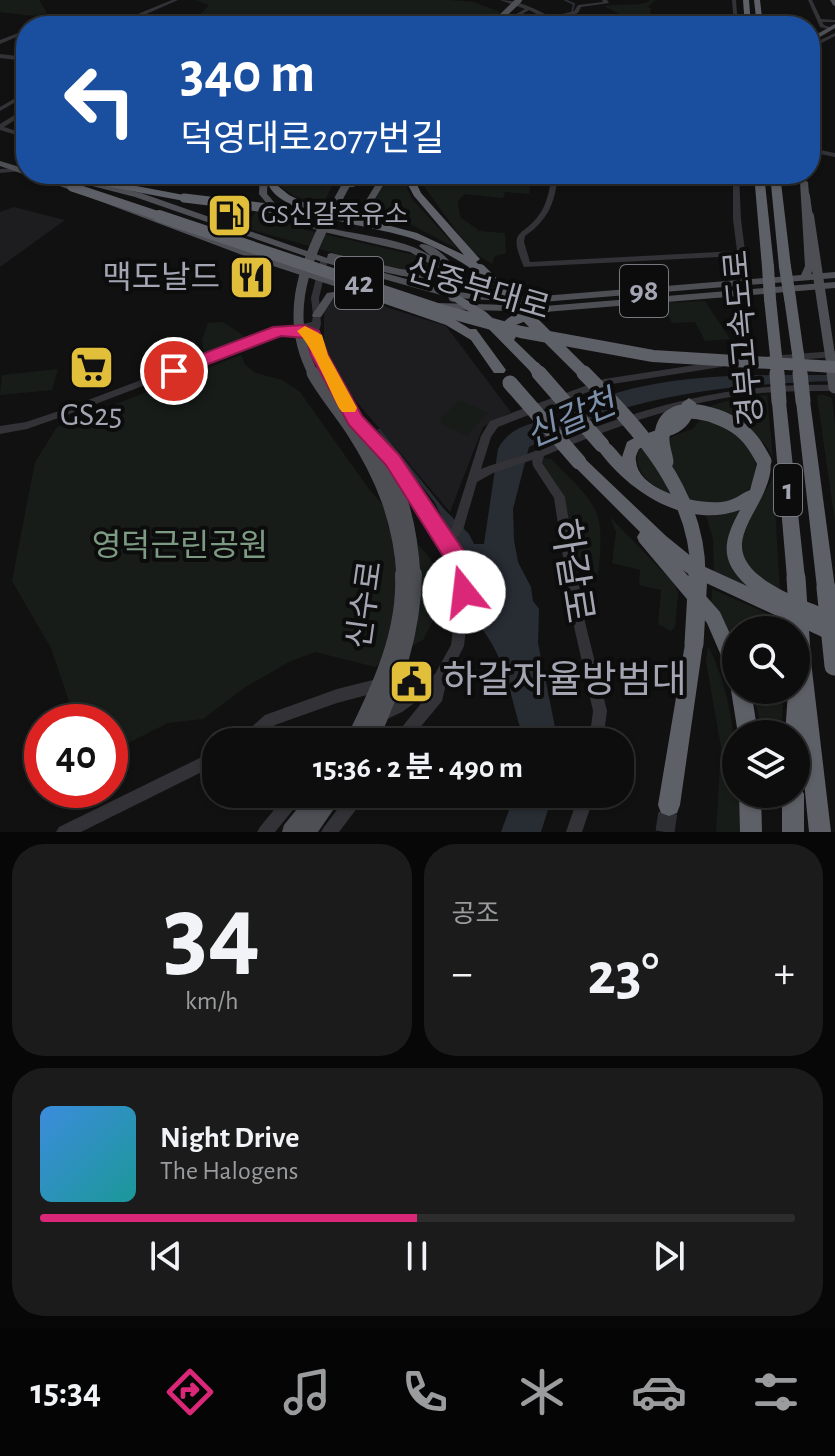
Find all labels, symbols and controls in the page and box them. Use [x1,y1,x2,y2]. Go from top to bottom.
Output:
text: 340 m [180,46,315,102]
icon: left [48,48,152,152]
text: 덕영대로2077번길 [180,121,444,157]
fuel station icon: GS신갈주유소 [206,191,254,239]
place label: GS신갈주유소 [261,201,408,228]
street label: 경부고속도로 [719,249,768,427]
street label: 신중부대로 [403,252,553,325]
restaurant icon: 맥도날드 [227,254,275,302]
road number: 42 [335,257,383,309]
place label: 맥도날드 [102,261,220,294]
road number: 98 [620,265,668,317]
pin [140,337,208,405]
supermarket icon: GS25 [67,344,115,392]
icon: arrive [152,349,196,393]
water label: 신갈천 [520,383,624,454]
place label: GS25 [60,399,122,431]
road number: 1 [774,464,802,516]
street label: 하갈로 [544,516,600,626]
park label: 영덕근린공원 [92,529,268,562]
position arrow [422,550,506,634]
street label: 신수로 [342,559,387,651]
map controls [722,616,810,808]
button: search [722,616,810,704]
public building icon: 하갈자율방범대 [387,657,435,705]
place label: 하갈자율방범대 [442,660,687,700]
speed limit sign: 40 [24,704,128,808]
button: layers [722,720,810,808]
text: 15:36 · 2 분 · 490 m [313,753,523,783]
text: 34 [163,882,260,986]
text: 공조 [452,901,499,927]
text: 23° [587,945,659,1005]
text: − [452,952,473,996]
text: + [774,952,795,996]
text: km/h [185,988,239,1014]
text: Night Drive [160,1123,299,1153]
text: The Halogens [160,1158,298,1184]
icon: previous [144,1234,188,1278]
icon: pause [395,1234,439,1278]
icon: next [647,1234,691,1278]
icon: directions [162,1364,218,1420]
icon: music [279,1364,335,1420]
icon: phone [397,1364,453,1420]
icon: climate [514,1364,570,1420]
icon: car [631,1364,687,1420]
icon: filters [748,1364,804,1420]
text: 15:34 [31,1374,101,1410]

